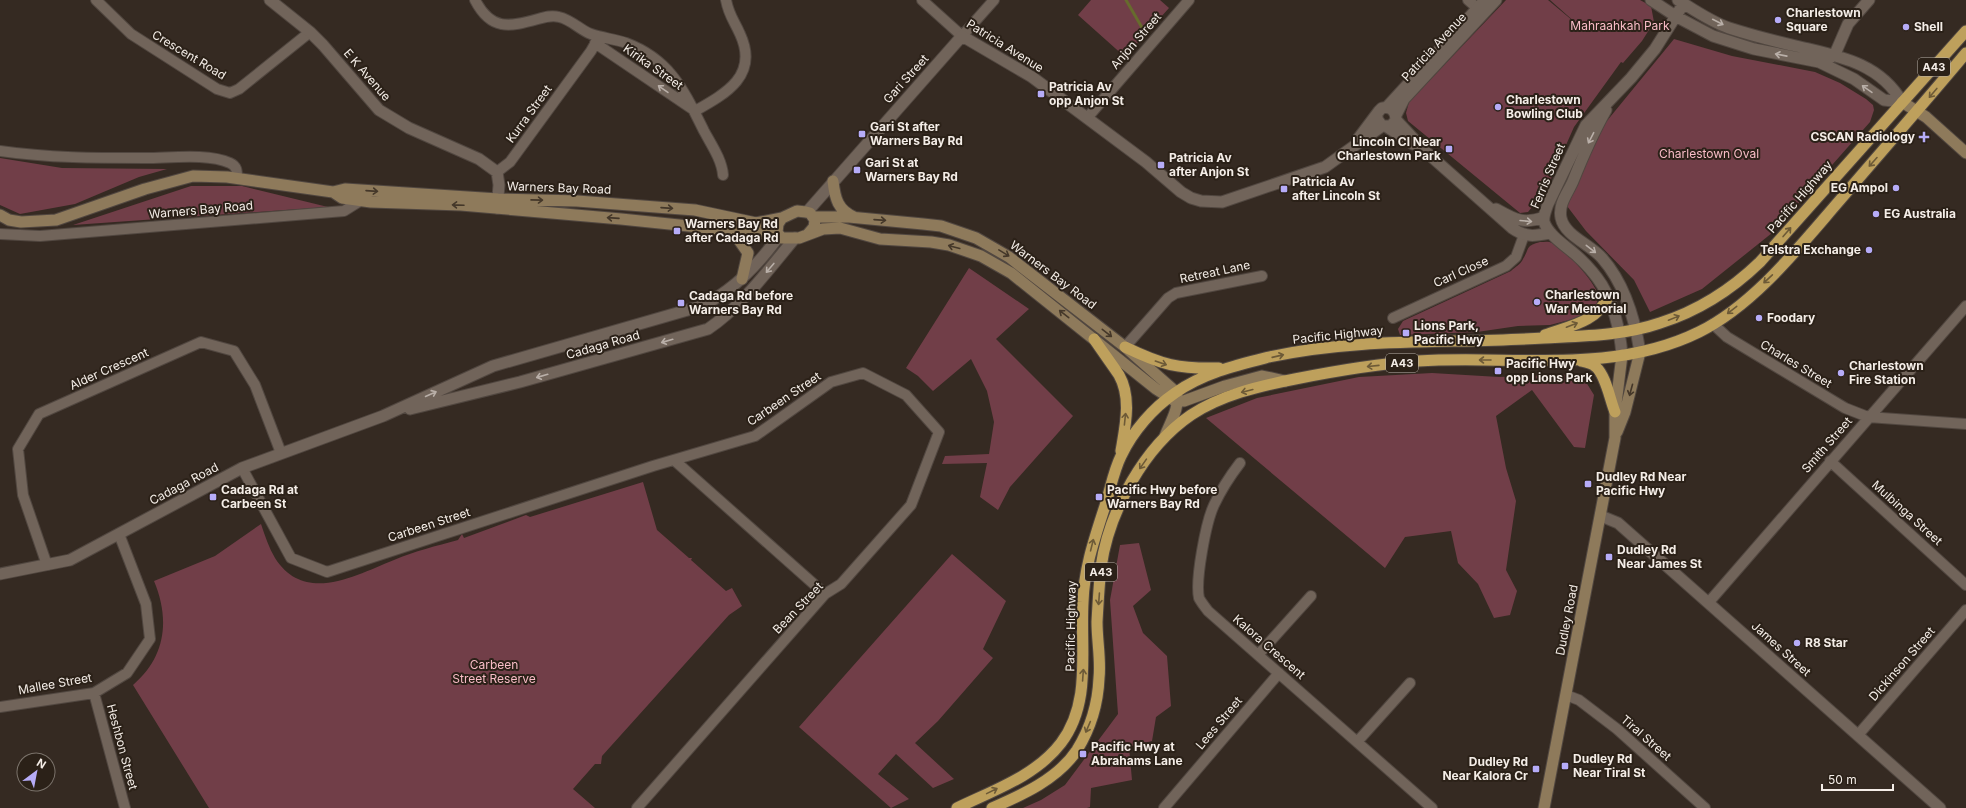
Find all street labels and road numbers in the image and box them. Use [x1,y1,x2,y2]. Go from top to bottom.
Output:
street label: Anjon Street [1107,9,1164,72]
street label: Patricia Avenue [1398,9,1469,84]
street label: Patricia Avenue [964,16,1047,75]
street label: Crescent Road [150,27,229,83]
street label: Kirika Street [621,41,686,93]
street label: E K Avenue [341,46,394,104]
street label: Gari Street [880,51,932,106]
road number: A43 [1918,58,1950,76]
street label: Kurra Street [503,82,555,146]
street label: Ferris Street [1527,141,1568,211]
street label: Pacific Highway [1764,157,1835,236]
street label: Warners Bay Road [507,178,611,197]
street label: Warners Bay Road [148,197,254,222]
street label: Warners Bay Road [1007,237,1100,312]
street label: Carl Close [1431,253,1491,290]
street label: Retreat Lane [1178,257,1251,286]
street label: Pacific Highway [1292,322,1384,347]
street label: Cadaga Road [564,327,641,362]
street label: Charles Street [1758,336,1835,391]
street label: Alder Crescent [67,344,151,393]
road number: A43 [1386,354,1418,372]
street label: Carbeen Street [744,368,824,429]
street label: Smith Street [1798,414,1855,476]
street label: Cadaga Road [147,459,221,508]
street label: Mulbinga Street [1869,477,1946,548]
street label: Carbeen Street [386,504,472,545]
road number: A43 [1085,563,1117,581]
street label: Bean Street [769,579,826,637]
street label: Pacific Highway [1062,580,1079,672]
street label: Dudley Road [1552,583,1581,657]
street label: Kalora Crescent [1230,611,1309,682]
street label: James Street [1749,618,1814,679]
street label: Dickinson Street [1866,624,1938,704]
street label: Mallee Street [17,670,93,697]
street label: Lees Street [1192,693,1245,752]
street label: Heshbon Street [104,702,141,791]
street label: Tiral Street [1618,712,1675,764]

